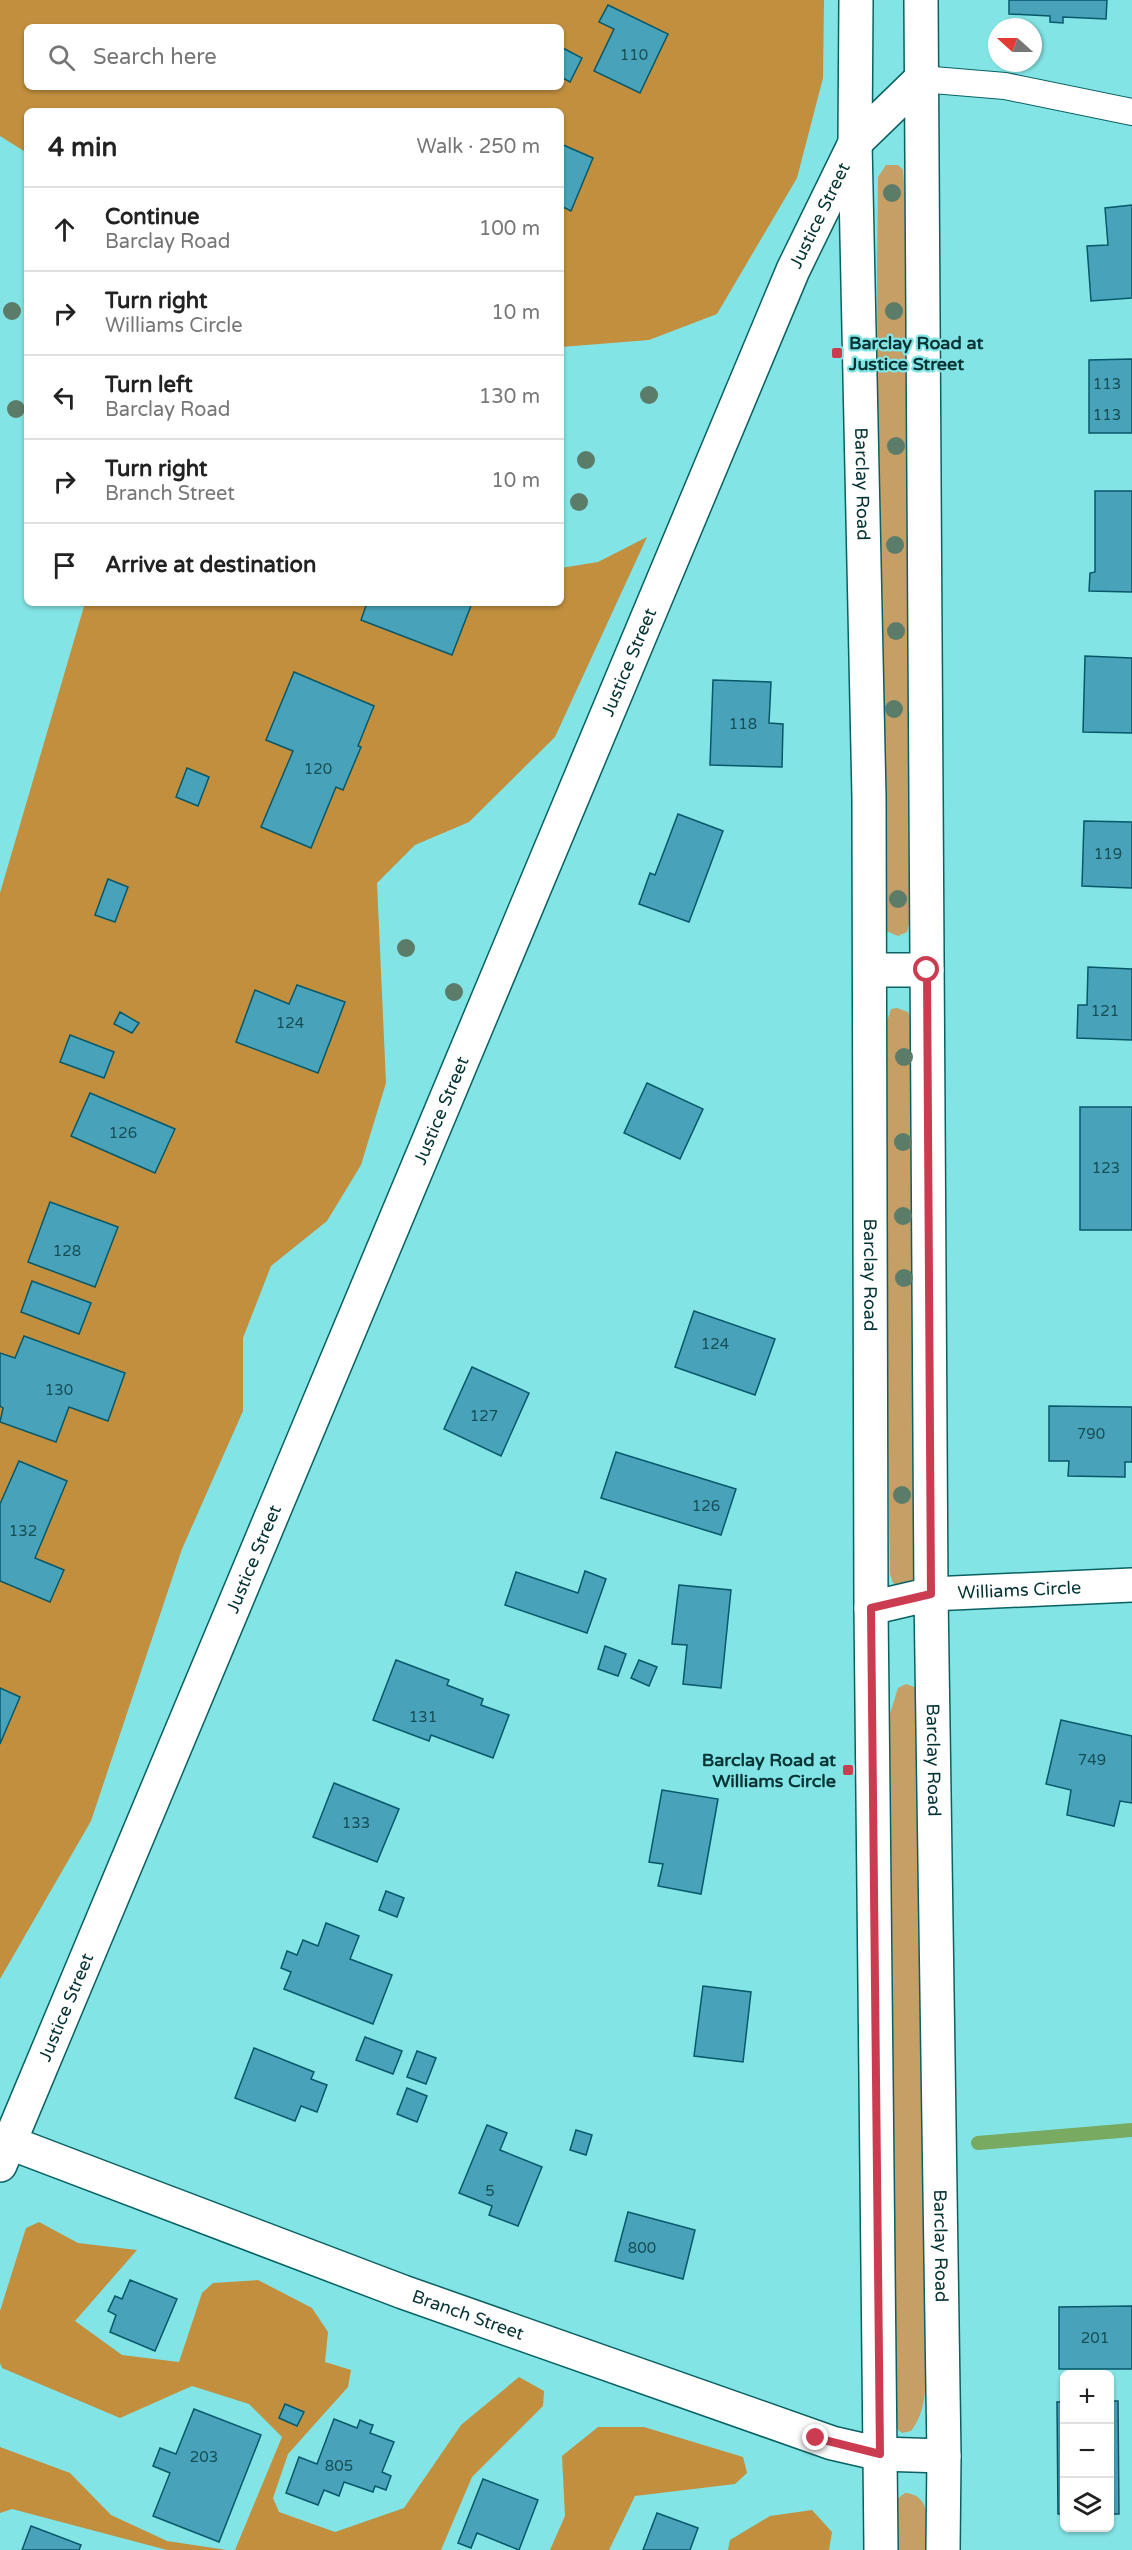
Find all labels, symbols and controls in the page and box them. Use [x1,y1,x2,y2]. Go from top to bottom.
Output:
north arrow [988,18,1042,72]
search box [24,24,564,90]
icon: search [45,41,78,74]
text: Search here [93,44,217,70]
house number: 110 [620,46,648,64]
text: 4 min [48,132,117,163]
text: Walk · 250 m [417,135,540,159]
street label: Justice Street [784,159,855,272]
text: Continue [105,204,200,230]
icon: ahead [48,213,81,246]
text: 100 m [479,217,540,241]
text: Barclay Road [105,230,230,254]
text: Turn right [105,288,207,314]
icon: right [48,297,81,330]
text: 10 m [491,301,540,325]
text: Williams Circle [105,314,243,338]
place label: Barclay Road at Justice Street [848,332,983,375]
marker: Barclay Road at Justice Street [830,346,844,360]
text: Turn left [105,372,193,398]
house number: 113 [1093,375,1121,393]
icon: left [48,381,81,414]
text: 130 m [479,385,540,409]
text: Barclay Road [105,398,230,422]
house number: 113 [1093,406,1121,424]
street label: Barclay Road [850,427,874,541]
text: Turn right [105,456,207,482]
icon: right [48,465,81,498]
text: 10 m [491,469,540,493]
text: Branch Street [105,482,235,506]
icon: arrive [48,549,81,582]
text: Arrive at destination [105,552,316,578]
street label: Justice Street [596,605,661,720]
house number: 118 [729,715,757,733]
house number: 120 [304,760,332,778]
house number: 119 [1094,845,1122,863]
route start [913,956,939,982]
house number: 121 [1091,1002,1119,1020]
house number: 124 [276,1014,304,1032]
street label: Justice Street [409,1053,474,1168]
house number: 126 [109,1124,137,1142]
house number: 123 [1092,1159,1120,1177]
street label: Barclay Road [859,1218,881,1331]
house number: 128 [53,1242,81,1260]
house number: 124 [701,1335,729,1353]
house number: 130 [45,1381,73,1399]
house number: 127 [470,1407,498,1425]
house number: 790 [1077,1425,1105,1443]
house number: 126 [692,1497,720,1515]
street label: Justice Street [221,1501,286,1616]
house number: 132 [9,1522,37,1540]
street label: Williams Circle [957,1576,1082,1604]
street label: Barclay Road [922,1703,945,1817]
house number: 131 [409,1708,437,1726]
place label: Barclay Road at Williams Circle [702,1749,836,1792]
house number: 749 [1078,1751,1106,1769]
marker: Barclay Road at Williams Circle [841,1763,855,1777]
house number: 133 [342,1814,370,1832]
street label: Justice Street [34,1950,98,2065]
house number: 5 [485,2182,495,2200]
street label: Barclay Road [929,2189,953,2303]
house number: 800 [628,2239,656,2257]
street label: Branch Street [409,2285,527,2345]
house number: 201 [1081,2329,1109,2347]
map controls [1060,2370,1114,2532]
button: + [1060,2370,1114,2424]
route end [802,2424,828,2450]
button: − [1060,2424,1114,2478]
house number: 203 [190,2448,218,2466]
house number: 805 [325,2457,353,2475]
button: layers [1060,2478,1114,2532]

